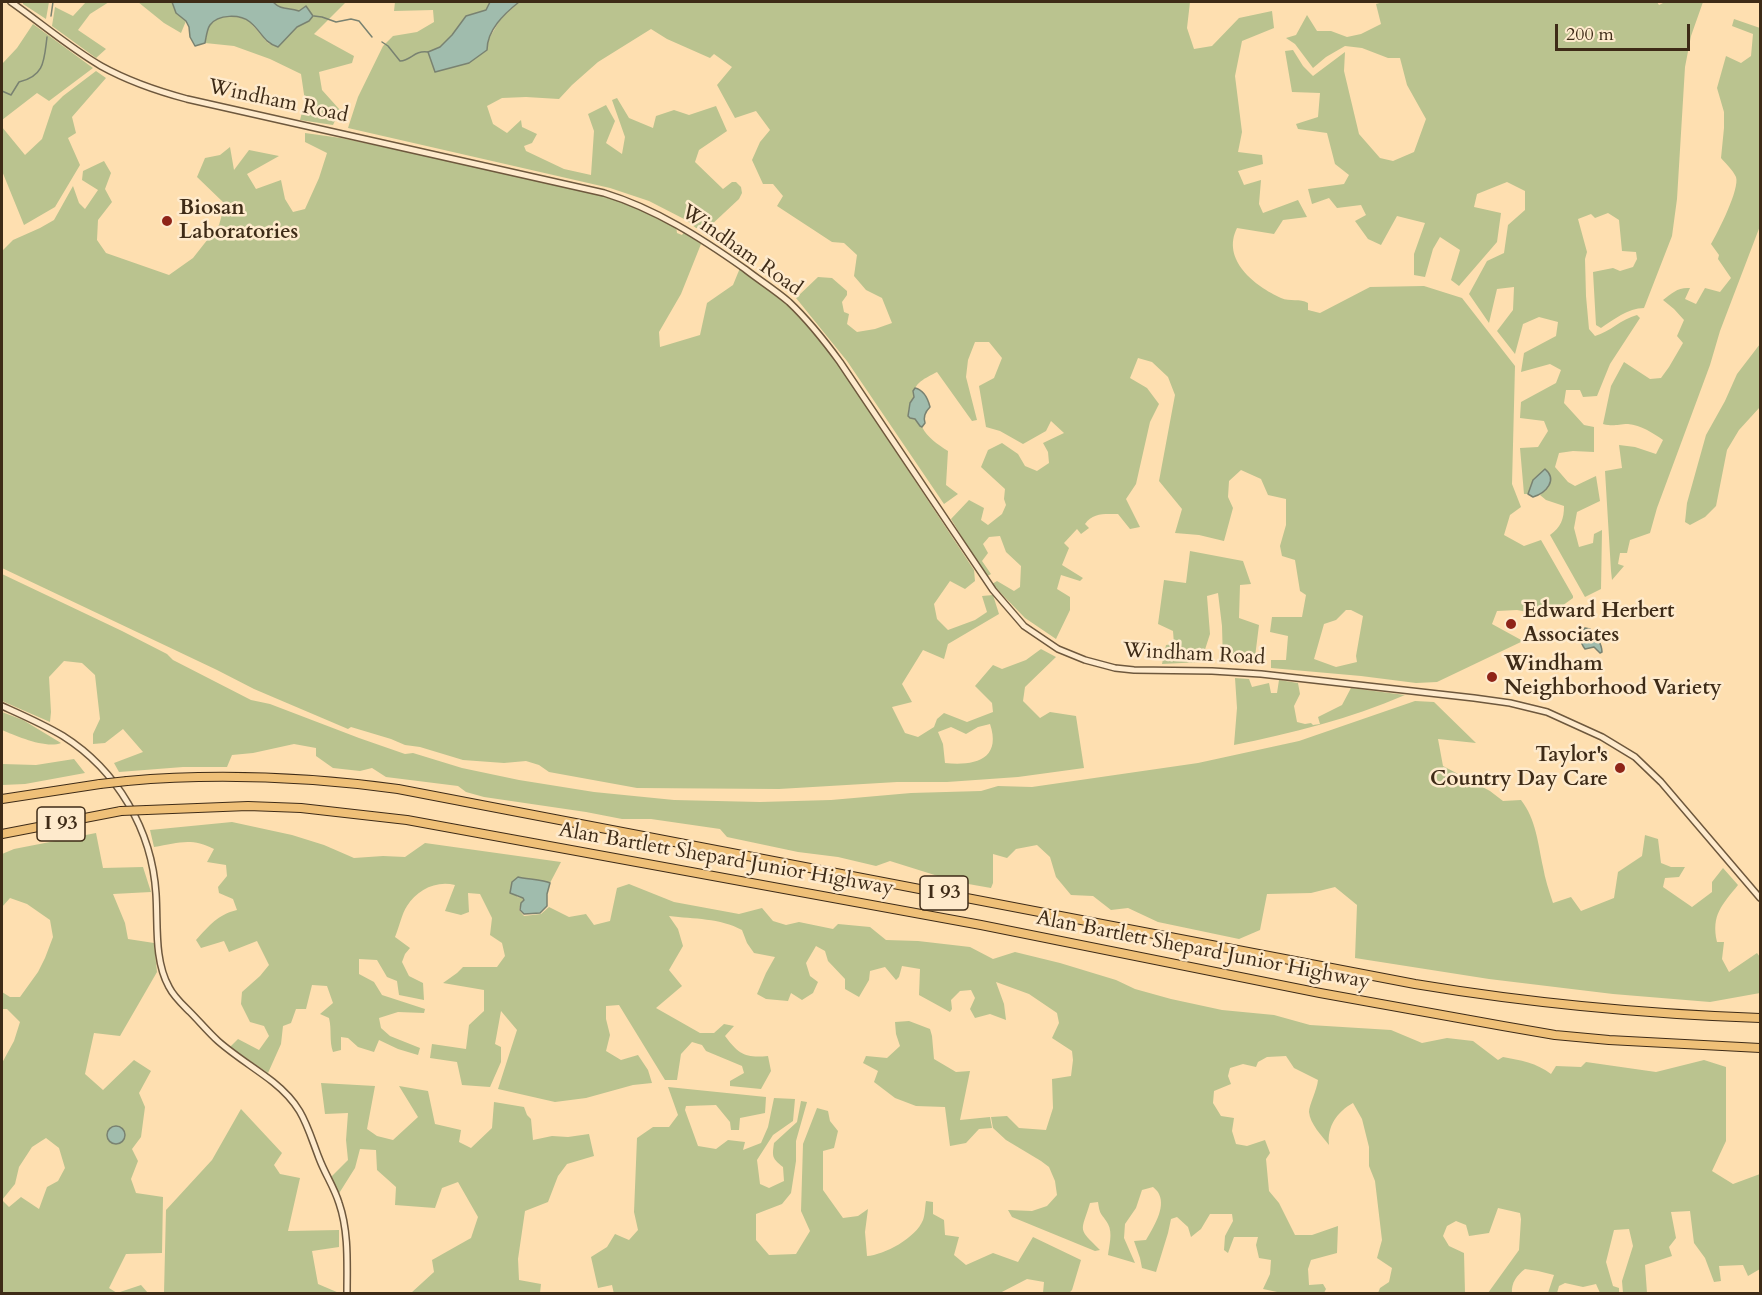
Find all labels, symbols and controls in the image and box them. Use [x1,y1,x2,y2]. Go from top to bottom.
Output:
scale bar [1558,12,1693,50]
text: 200 m [1566,22,1614,47]
street label: Windham Road [206,75,350,129]
place label: Biosan Laboratories [179,196,298,246]
street label: Windham Road [675,200,807,302]
marker: Biosan Laboratories [160,214,174,228]
place label: Edward Herbert Associates [1523,599,1674,649]
marker: Edward Herbert Associates [1504,617,1518,631]
street label: Windham Road [1122,639,1266,671]
place label: Windham Neighborhood Variety [1504,652,1722,702]
marker: Windham Neighborhood Variety [1485,670,1499,684]
place label: Taylor's Country Day Care [1430,743,1608,793]
marker: Taylor's Country Day Care [1613,761,1627,775]
road number: I 93 [37,807,85,841]
street label: Alan Bartlett Shepard Junior Highway [557,818,895,902]
road number: I 93 [920,876,968,910]
street label: Alan Bartlett Shepard Junior Highway [1034,906,1372,996]

